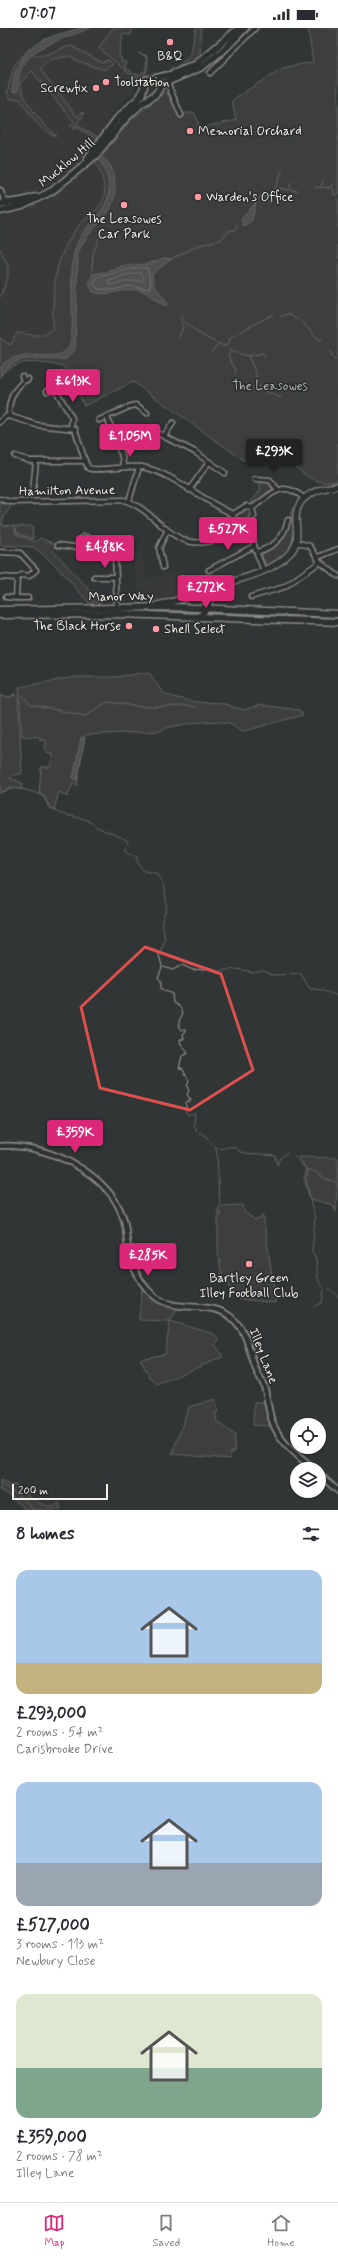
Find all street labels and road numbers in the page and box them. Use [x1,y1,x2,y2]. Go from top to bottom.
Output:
street label: Mucklow Hill [35,135,99,191]
street label: Hamilton Avenue [19,482,115,500]
street label: Manor Way [88,588,154,606]
street label: Illey Lane [245,1326,281,1386]

